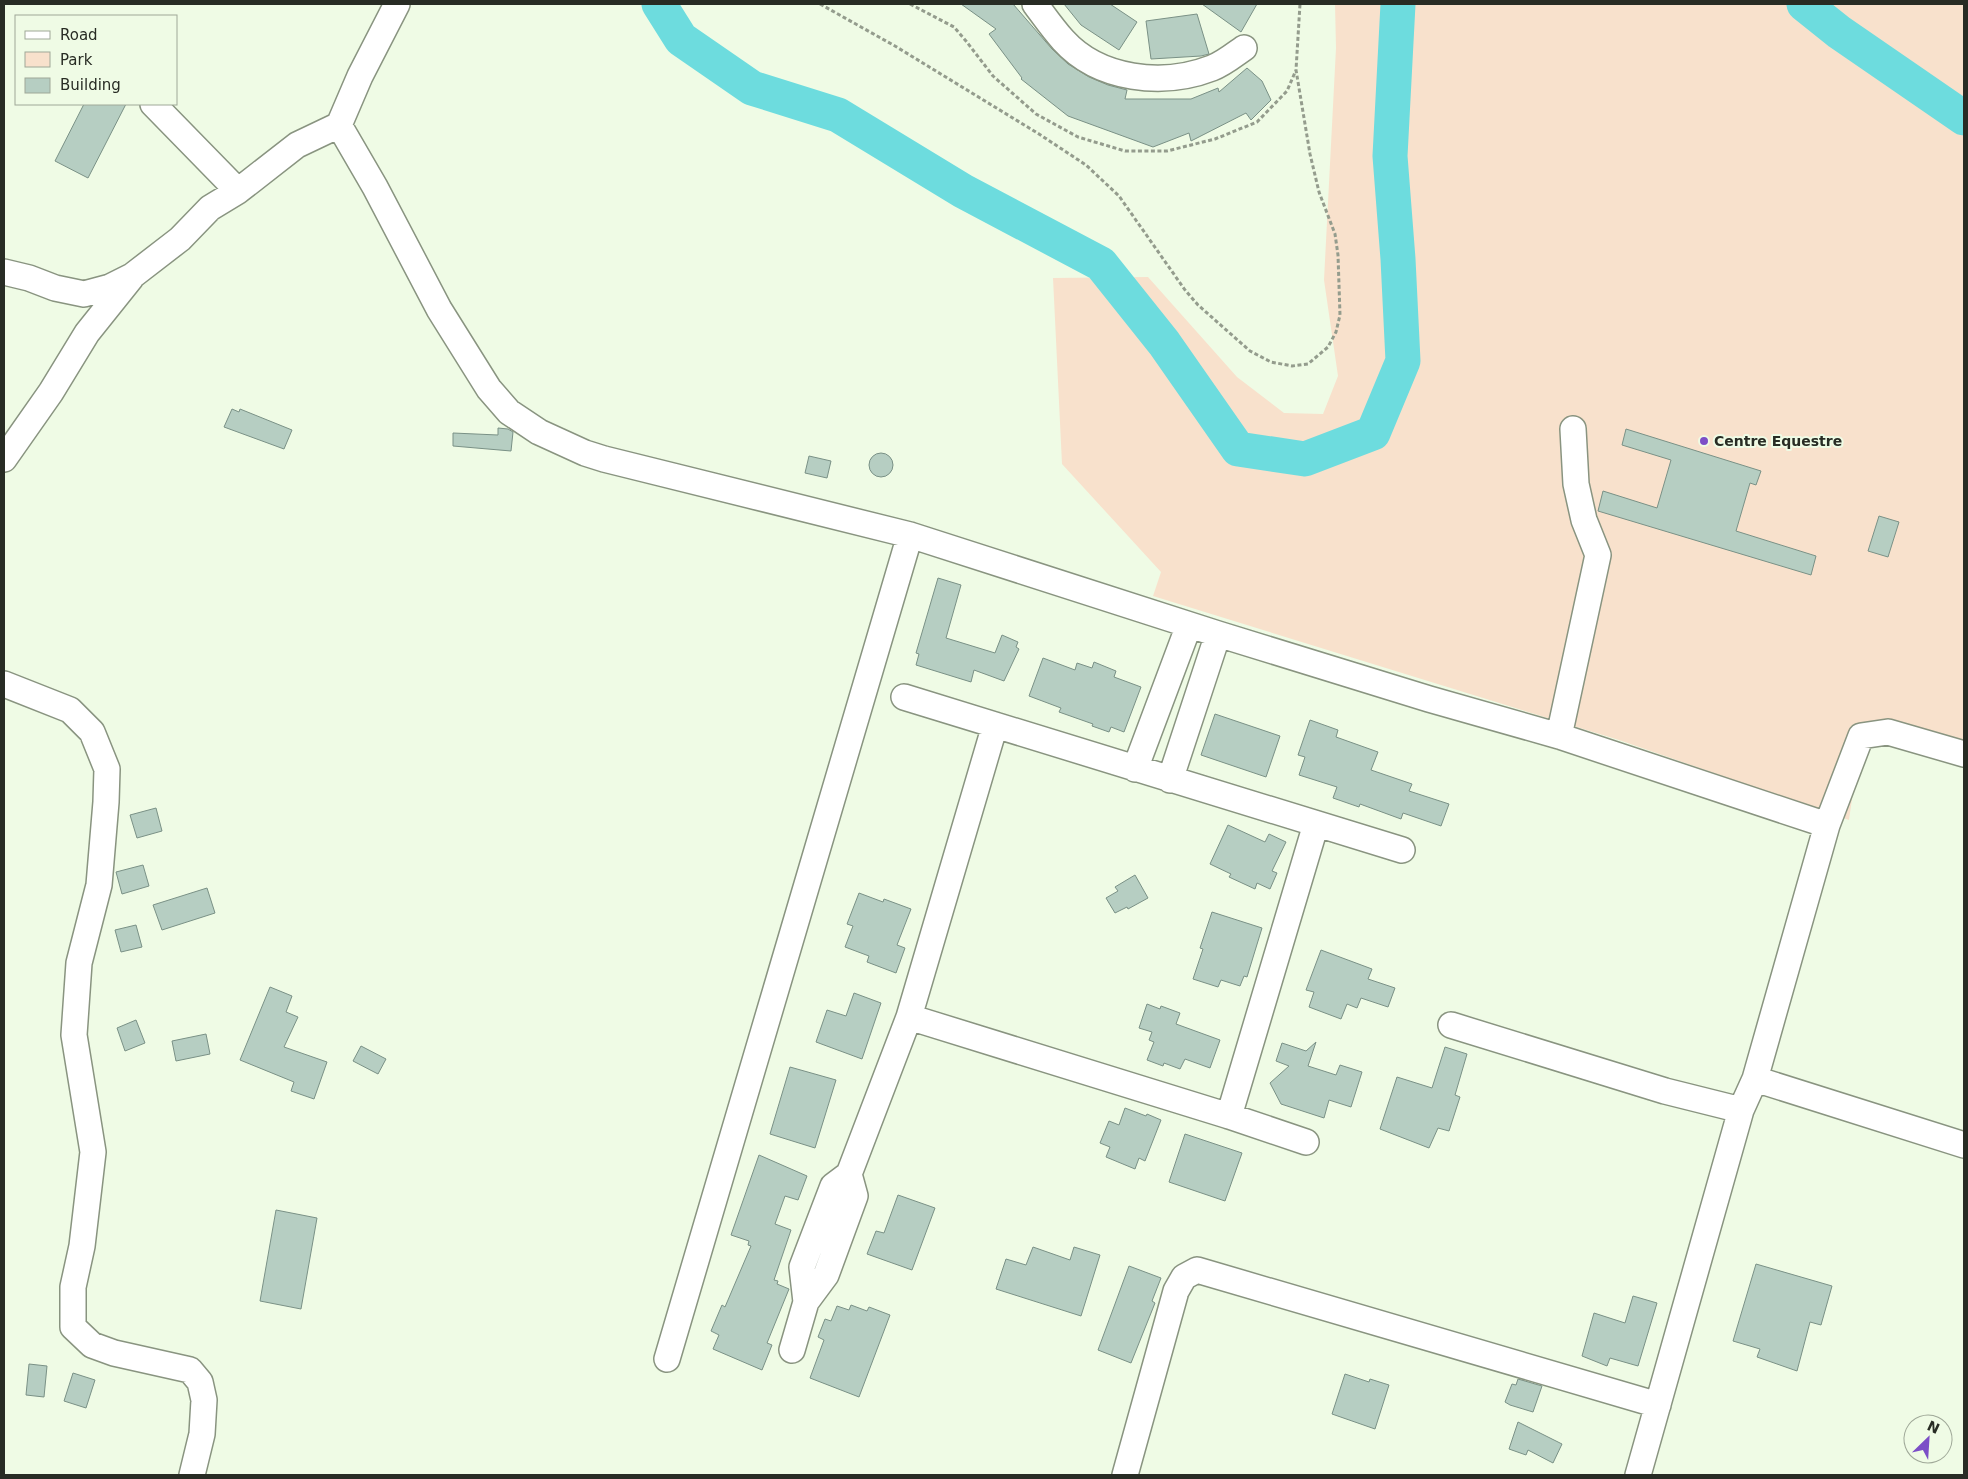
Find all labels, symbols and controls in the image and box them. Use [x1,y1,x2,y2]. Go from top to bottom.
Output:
legend [15,15,178,105]
text: Road [60,26,98,44]
text: Park [60,51,93,69]
text: Building [60,76,121,94]
place label: Centre Equestre [1714,433,1842,449]
marker: Centre Equestre [1698,435,1710,447]
north arrow [1903,1414,1953,1464]
text: N [1925,1417,1942,1437]

